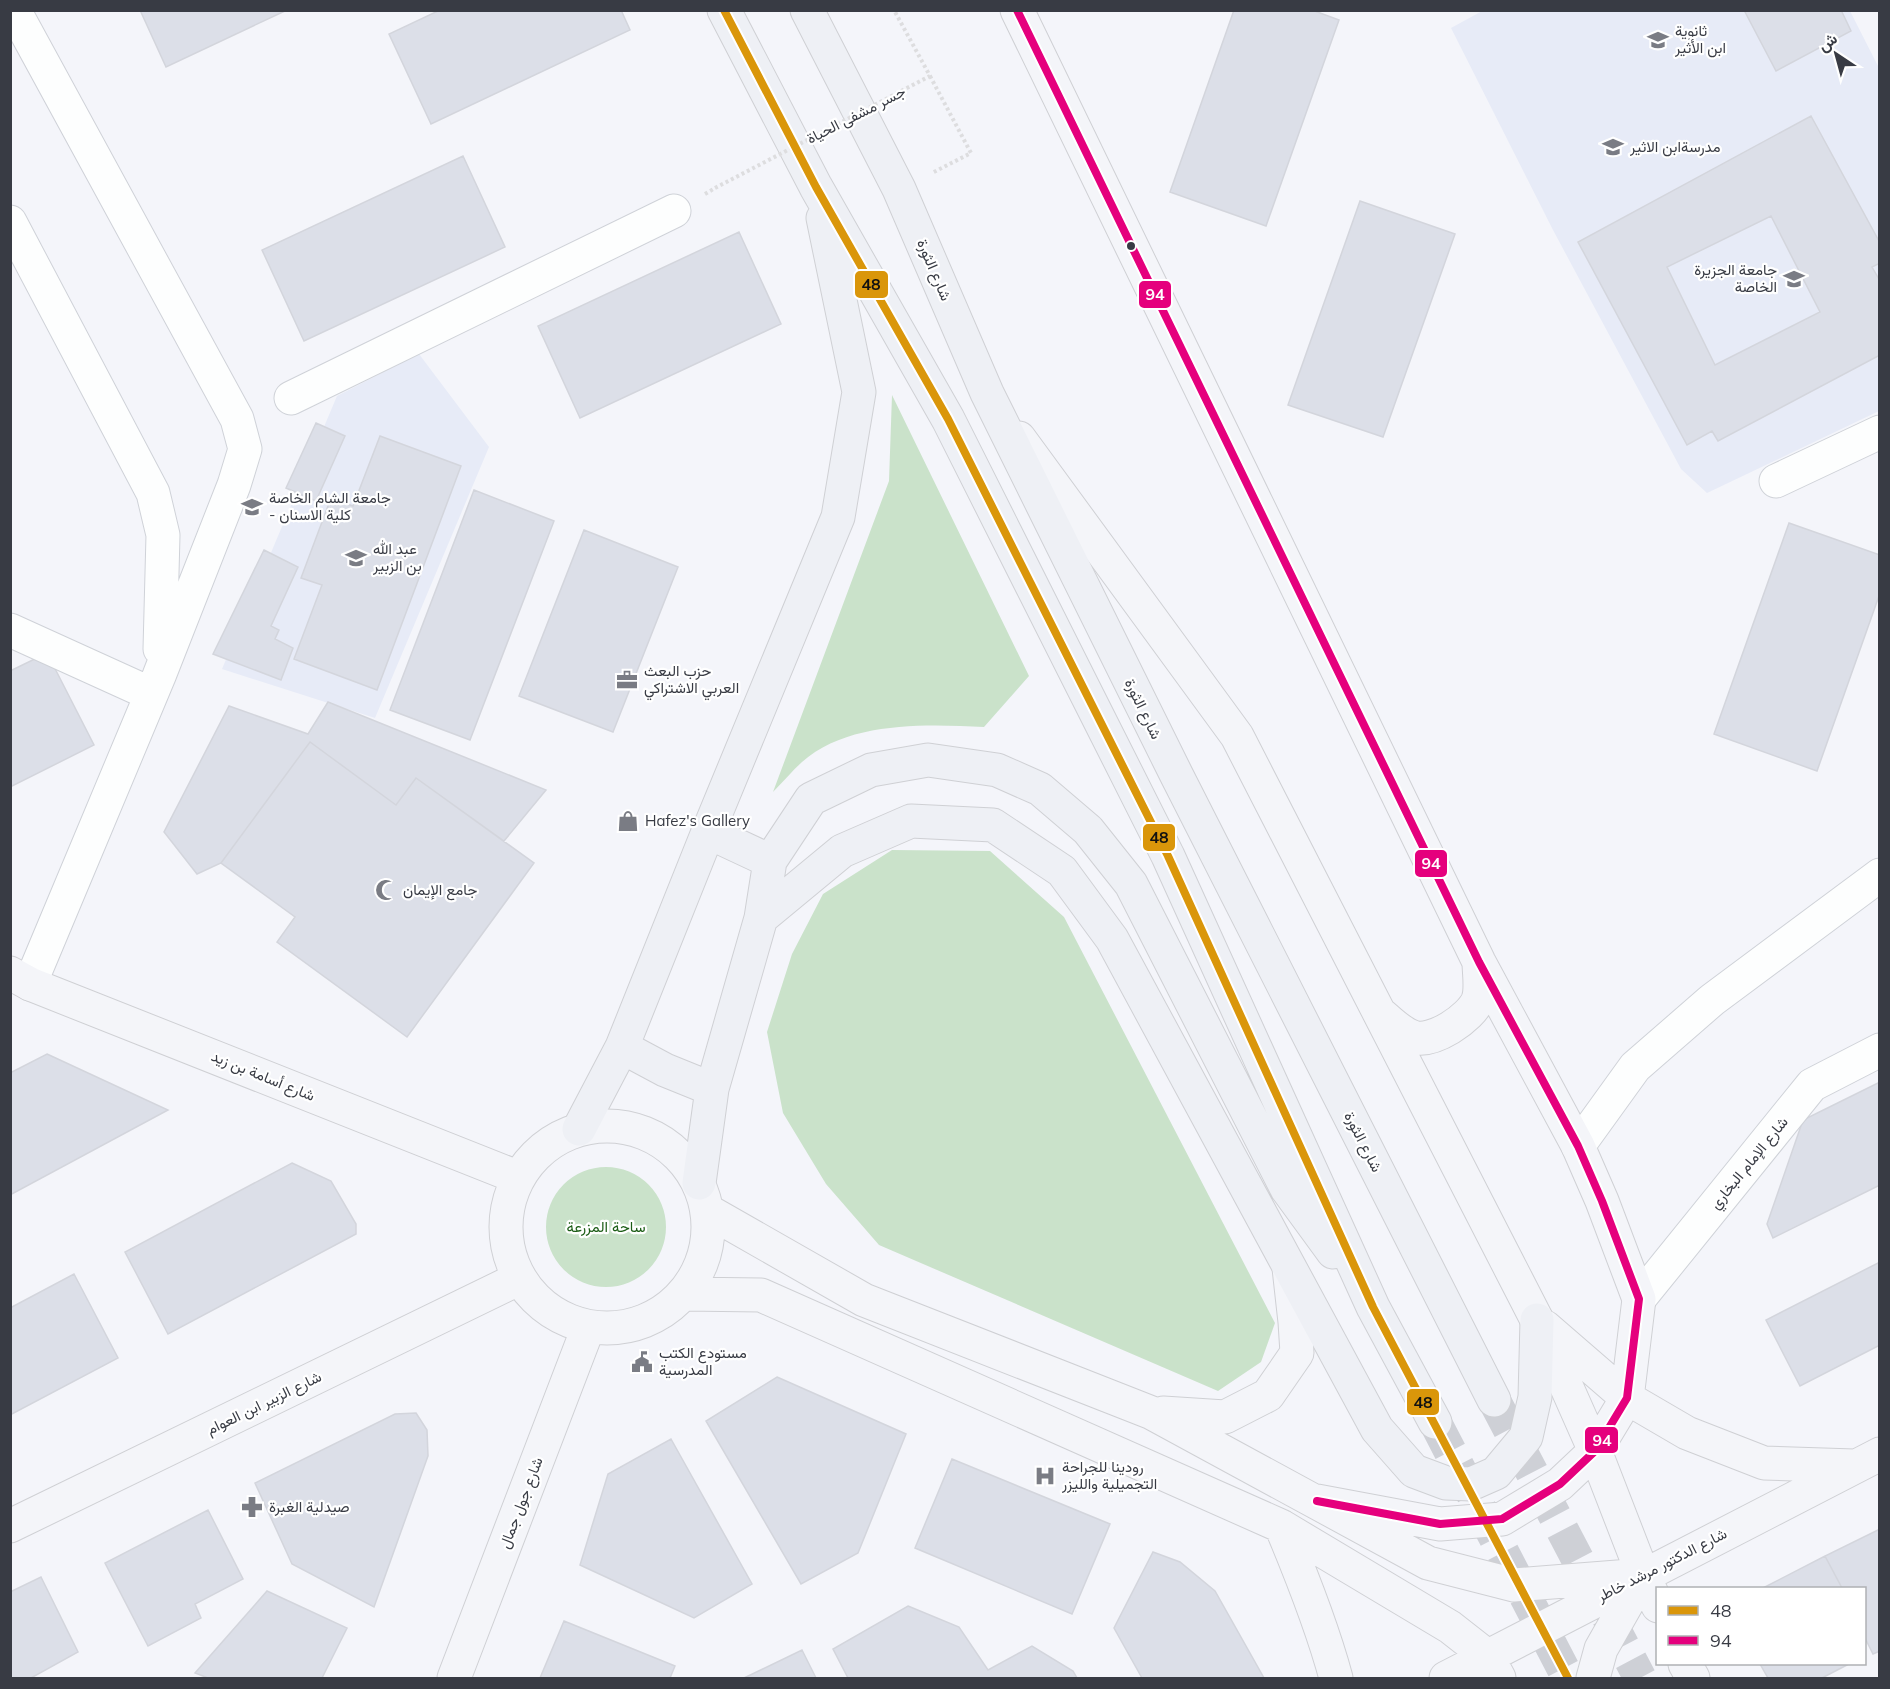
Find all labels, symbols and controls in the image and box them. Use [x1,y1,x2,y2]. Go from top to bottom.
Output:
place label: ثانوية ابن الأثير [1674,21,1726,58]
north arrow [1806,24,1866,84]
school or university icon: ثانوية ابن الأثير [1646,28,1670,52]
text: ش [1814,28,1841,56]
street label: جسر مشفى الحياة [803,81,909,149]
school or university icon: مدرسةابن الاثير [1601,135,1625,159]
place label: مدرسةابن الاثير [1629,137,1721,157]
street label: شارع الثورة [911,236,956,304]
unlabelled marker [1125,240,1137,252]
place label: جامعة الجزيرة الخاصة [1694,260,1777,296]
school or university icon: جامعة الجزيرة الخاصة [1782,267,1806,291]
line badge: 48 [854,270,889,299]
text: 48 [861,274,881,294]
line badge: 94 [1138,280,1172,309]
text: 94 [1145,284,1165,304]
place label: جامعة الشام الخاصة - كلية الاسنان [269,488,391,524]
school or university icon: جامعة الشام الخاصة - كلية الاسنان [240,495,264,519]
place label: عبد الله بن الزبير [372,539,422,576]
school or university icon: عبد الله بن الزبير [344,546,368,570]
place label: حزب البعث العربي الاشتراكي [644,661,739,701]
office icon: حزب البعث العربي الاشتراكي [615,668,639,692]
street label: شارع الثورة [1119,675,1166,743]
shop icon: Hafez's Gallery [616,809,640,833]
place label: Hafez's Gallery [645,811,750,830]
line badge: 48 [1142,823,1176,852]
text: 48 [1149,827,1169,847]
line badge: 94 [1414,849,1448,878]
text: 94 [1421,853,1441,873]
mosque icon: جامع الإيمان [374,878,398,902]
place label: جامع الإيمان [403,880,477,901]
street label: شارع أسامة بن زيد [208,1046,318,1107]
street label: شارع الثورة [1338,1109,1387,1176]
street label: شارع الإمام البخاري [1705,1112,1795,1215]
park label: ساحة المزرعة [566,1217,646,1236]
place label: مستودع الكتب المدرسية [659,1343,747,1379]
public building icon: مستودع الكتب المدرسية [630,1350,654,1374]
street label: شارع الزبير ابن العوام [203,1366,325,1440]
line badge: 48 [1406,1388,1440,1416]
text: 48 [1413,1392,1433,1412]
line badge: 94 [1584,1426,1619,1454]
text: 94 [1592,1430,1612,1450]
street label: شارع جول جمال [494,1454,549,1552]
place label: رودينا للجراحة التجميلية والليزر [1061,1457,1157,1493]
hospital icon: رودينا للجراحة التجميلية والليزر [1033,1464,1057,1488]
pharmacy icon: صيدلية الغبرة [240,1495,264,1519]
place label: صيدلية الغبرة [269,1497,350,1516]
street label: شارع الدكتور مرشد خاطر [1593,1523,1731,1608]
legend [1656,1587,1866,1665]
text: 48 [1710,1599,1732,1622]
text: 94 [1710,1629,1732,1652]

